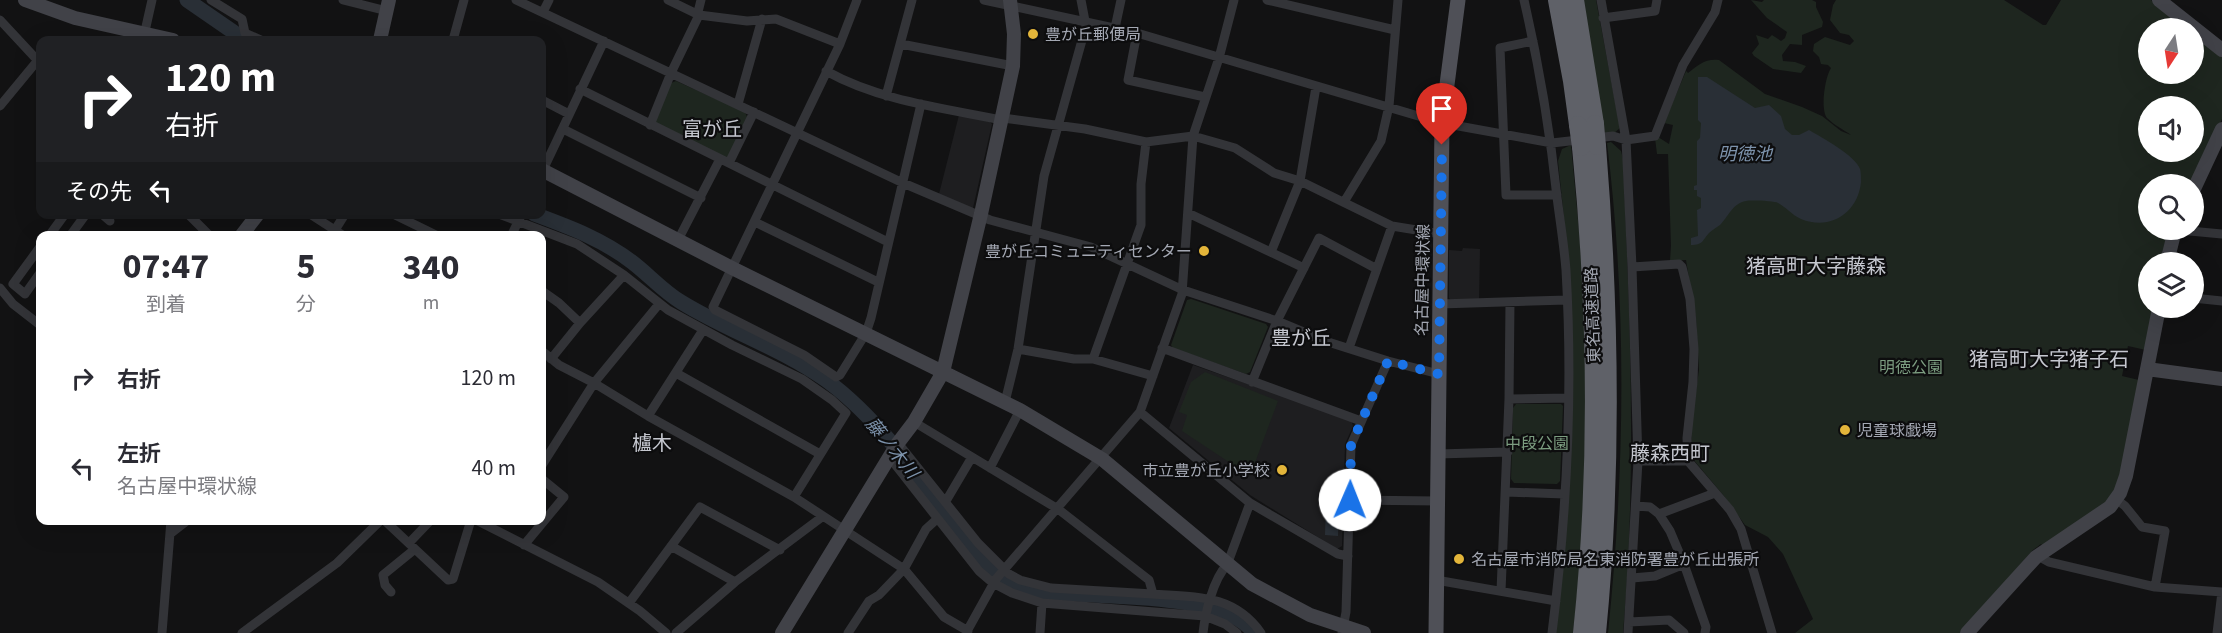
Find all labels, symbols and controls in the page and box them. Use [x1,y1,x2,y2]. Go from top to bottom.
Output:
north arrow [2138,18,2204,84]
map controls [2138,18,2204,318]
place label: 豊が丘郵便局 [1045,24,1141,46]
marker: 豊が丘郵便局 [1026,27,1040,41]
text: 120 m [165,48,276,108]
icon: right [66,60,144,138]
pin [1416,83,1467,145]
icon: arrive [1425,92,1458,125]
button: sound [2138,96,2204,162]
text: 右折 [165,107,219,146]
district label: 富が丘 [682,116,742,144]
water label: 明徳池 [1718,142,1774,167]
icon: left [144,174,177,207]
button: search [2138,174,2204,240]
text: その先 [66,176,132,208]
street label: 名古屋中環状線 [1411,224,1435,336]
text: 07:47 [123,241,209,292]
text: 5 [296,241,315,292]
place label: 豊が丘コミュニティセンター [985,241,1192,263]
text: 340 [402,242,459,293]
marker: 豊が丘コミュニティセンター [1197,244,1211,258]
button: layers [2138,252,2204,318]
district label: 猪高町大字藤森 [1746,253,1886,281]
street label: 東名高速道路 [1580,267,1606,363]
text: m [423,289,439,317]
text: 到着 [146,291,186,319]
text: 分 [296,291,316,319]
district label: 豊が丘 [1271,325,1331,353]
district label: 猪高町大字猪子石 [1969,346,2129,374]
park label: 明徳公園 [1879,357,1943,379]
icon: right [66,362,99,395]
text: 120 m [461,362,516,394]
text: 右折 [117,364,161,396]
water label: 藤ノ木川 [859,412,925,486]
place label: 児童球戯場 [1857,420,1937,442]
marker: 児童球戯場 [1838,423,1852,437]
district label: 櫨木 [632,430,672,458]
park label: 中段公園 [1505,433,1569,455]
text: 左折 [117,438,161,470]
district label: 藤森西町 [1630,440,1710,468]
icon: left [66,452,99,485]
text: 40 m [471,452,516,484]
place label: 市立豊が丘小学校 [1142,460,1270,482]
marker: 市立豊が丘小学校 [1275,463,1289,477]
position arrow [1318,468,1382,532]
text: 名古屋中環状線 [117,473,257,501]
place label: 名古屋市消防局名東消防署豊が丘出張所 [1471,549,1759,571]
marker: 名古屋市消防局名東消防署豊が丘出張所 [1452,552,1466,566]

